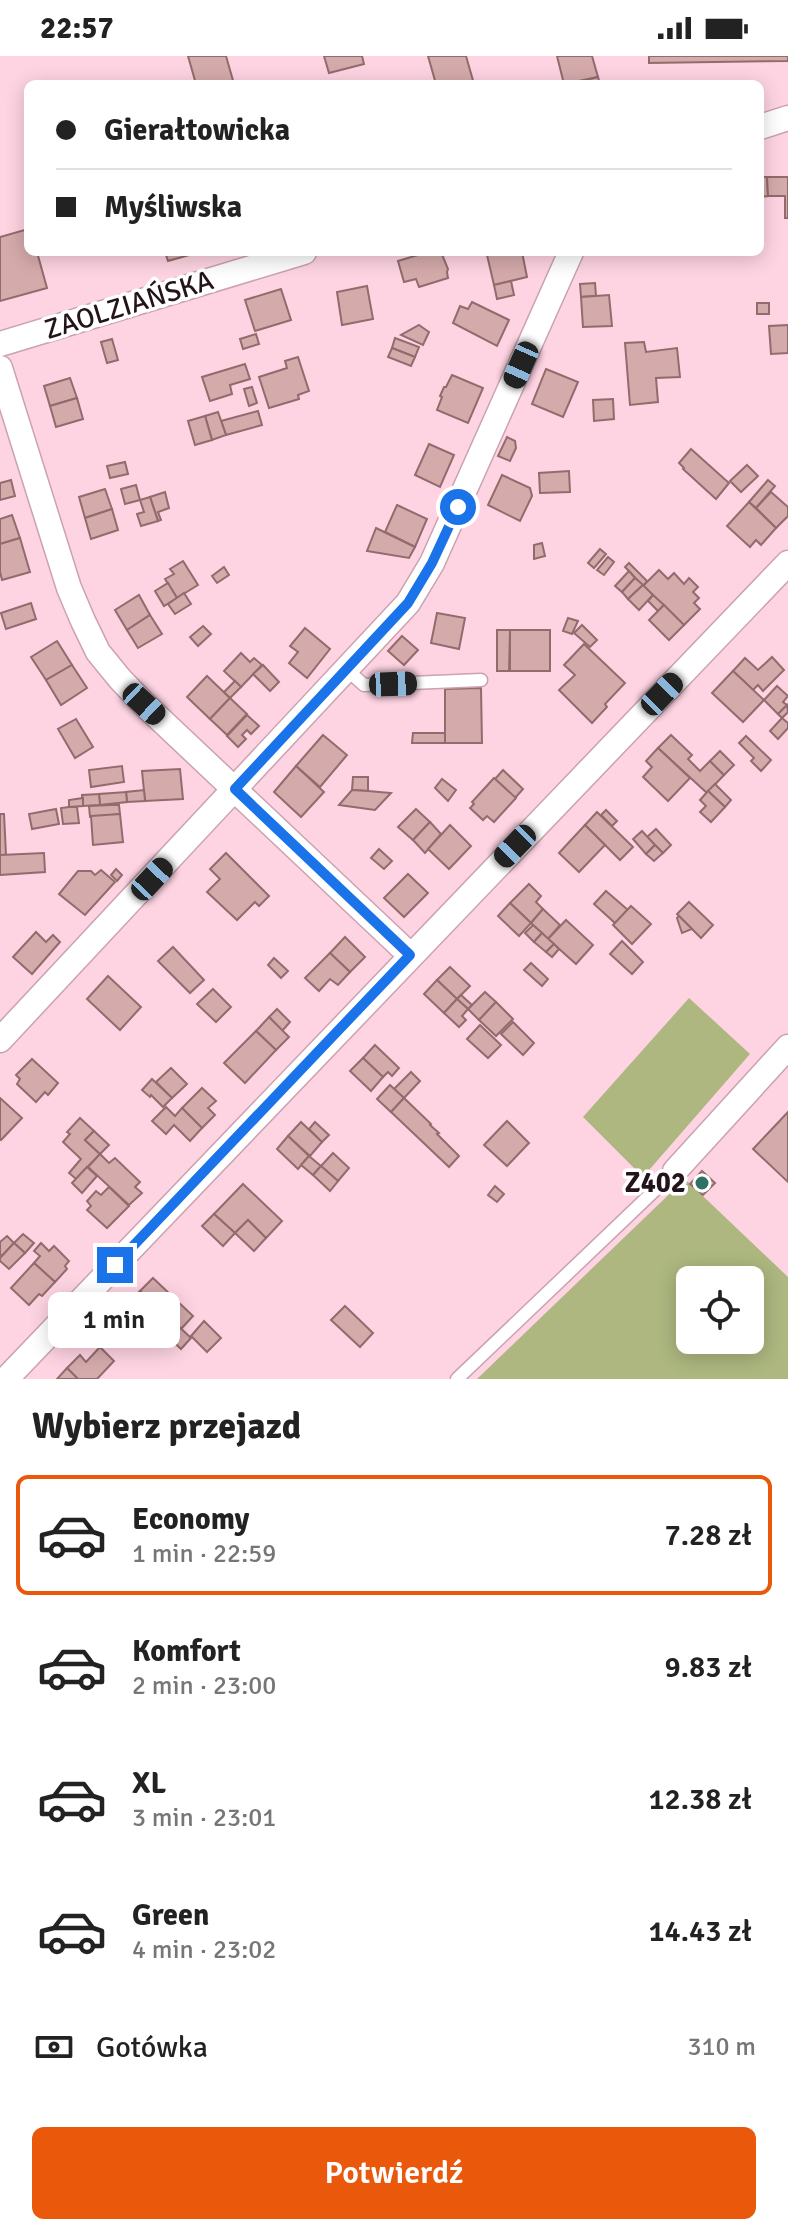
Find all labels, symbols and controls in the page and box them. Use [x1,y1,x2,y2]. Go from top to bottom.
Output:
text: 22:57 [40,10,114,47]
text: Gierałtowicka [104,112,290,149]
text: Myśliwska [104,189,242,226]
street label: ZAOLZIAŃSKA [40,263,218,347]
car [500,338,542,392]
route start [440,489,476,525]
car [637,668,687,720]
car [369,671,417,697]
car [118,679,170,729]
car [490,820,540,872]
car [127,853,177,905]
place label: Z402 [624,1166,686,1200]
marker: Z402 [693,1174,711,1192]
route end [97,1247,133,1283]
map controls [676,1266,764,1354]
button: locate [676,1266,764,1354]
callout: 1 min [49,1293,181,1349]
text: 1 min [83,1304,145,1336]
text: Wybierz przejazd [32,1404,301,1449]
icon: car [36,1499,108,1571]
text: Economy [132,1501,249,1538]
text: 7.28 zł [665,1517,752,1554]
text: 1 min · 22:59 [132,1538,276,1570]
icon: car [36,1631,108,1703]
text: Komfort [132,1633,241,1670]
text: 9.83 zł [665,1649,752,1686]
text: 2 min · 23:00 [132,1670,276,1702]
icon: car [36,1763,108,1835]
text: XL [132,1765,166,1802]
text: 12.38 zł [648,1781,752,1818]
text: 3 min · 23:01 [132,1802,276,1834]
icon: car [36,1895,108,1967]
text: Green [132,1897,209,1934]
text: 14.43 zł [648,1913,752,1950]
text: 4 min · 23:02 [132,1934,276,1966]
icon: cash [32,2025,76,2069]
text: Gotówka [96,2029,208,2066]
text: 310 m [687,2031,756,2063]
button: Potwierdź [32,2127,756,2219]

